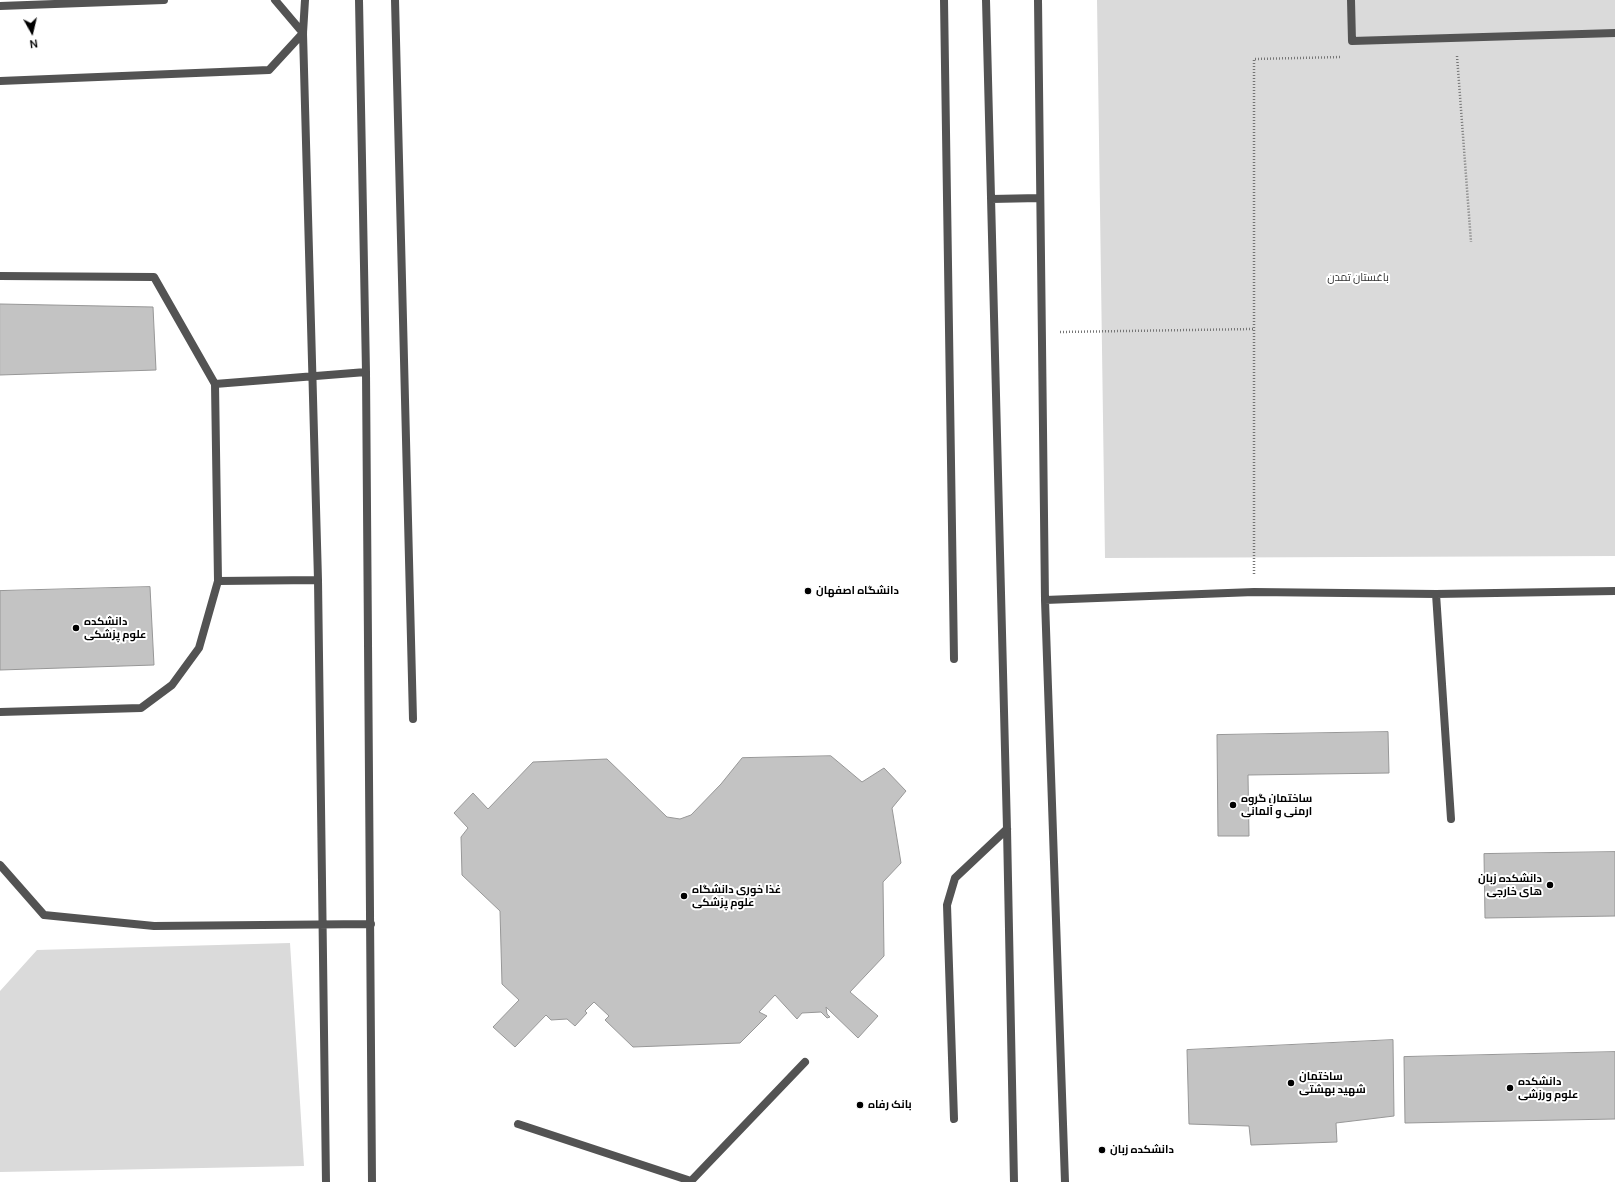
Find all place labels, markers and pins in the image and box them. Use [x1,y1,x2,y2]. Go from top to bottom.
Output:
place label: دانشگاه اصفهان [816,584,899,598]
marker: دانشگاه اصفهان [803,586,813,596]
place label: دانشکده علوم پزشکی [84,615,146,641]
marker: دانشکده علوم پزشکی [71,623,81,633]
place label: ساختمان گروه ارمنی و آلمانی [1241,792,1312,818]
marker: ساختمان گروه ارمنی و آلمانی [1228,800,1238,810]
place label: دانشکده زبان های خارجی [1478,872,1542,898]
marker: دانشکده زبان های خارجی [1545,880,1555,890]
place label: غذا خوری دانشگاه علوم پزشکی [692,883,781,909]
marker: غذا خوری دانشگاه علوم پزشکی [679,891,689,901]
place label: ساختمان شهید بهشتی [1299,1070,1366,1096]
place label: دانشکده علوم ورزشی [1518,1075,1578,1101]
marker: ساختمان شهید بهشتی [1286,1078,1296,1088]
marker: دانشکده علوم ورزشی [1505,1083,1515,1093]
place label: بانک رفاه [868,1098,912,1112]
marker: بانک رفاه [855,1100,865,1110]
place label: دانشکده زبان [1110,1143,1174,1157]
marker: دانشکده زبان [1097,1145,1107,1155]

